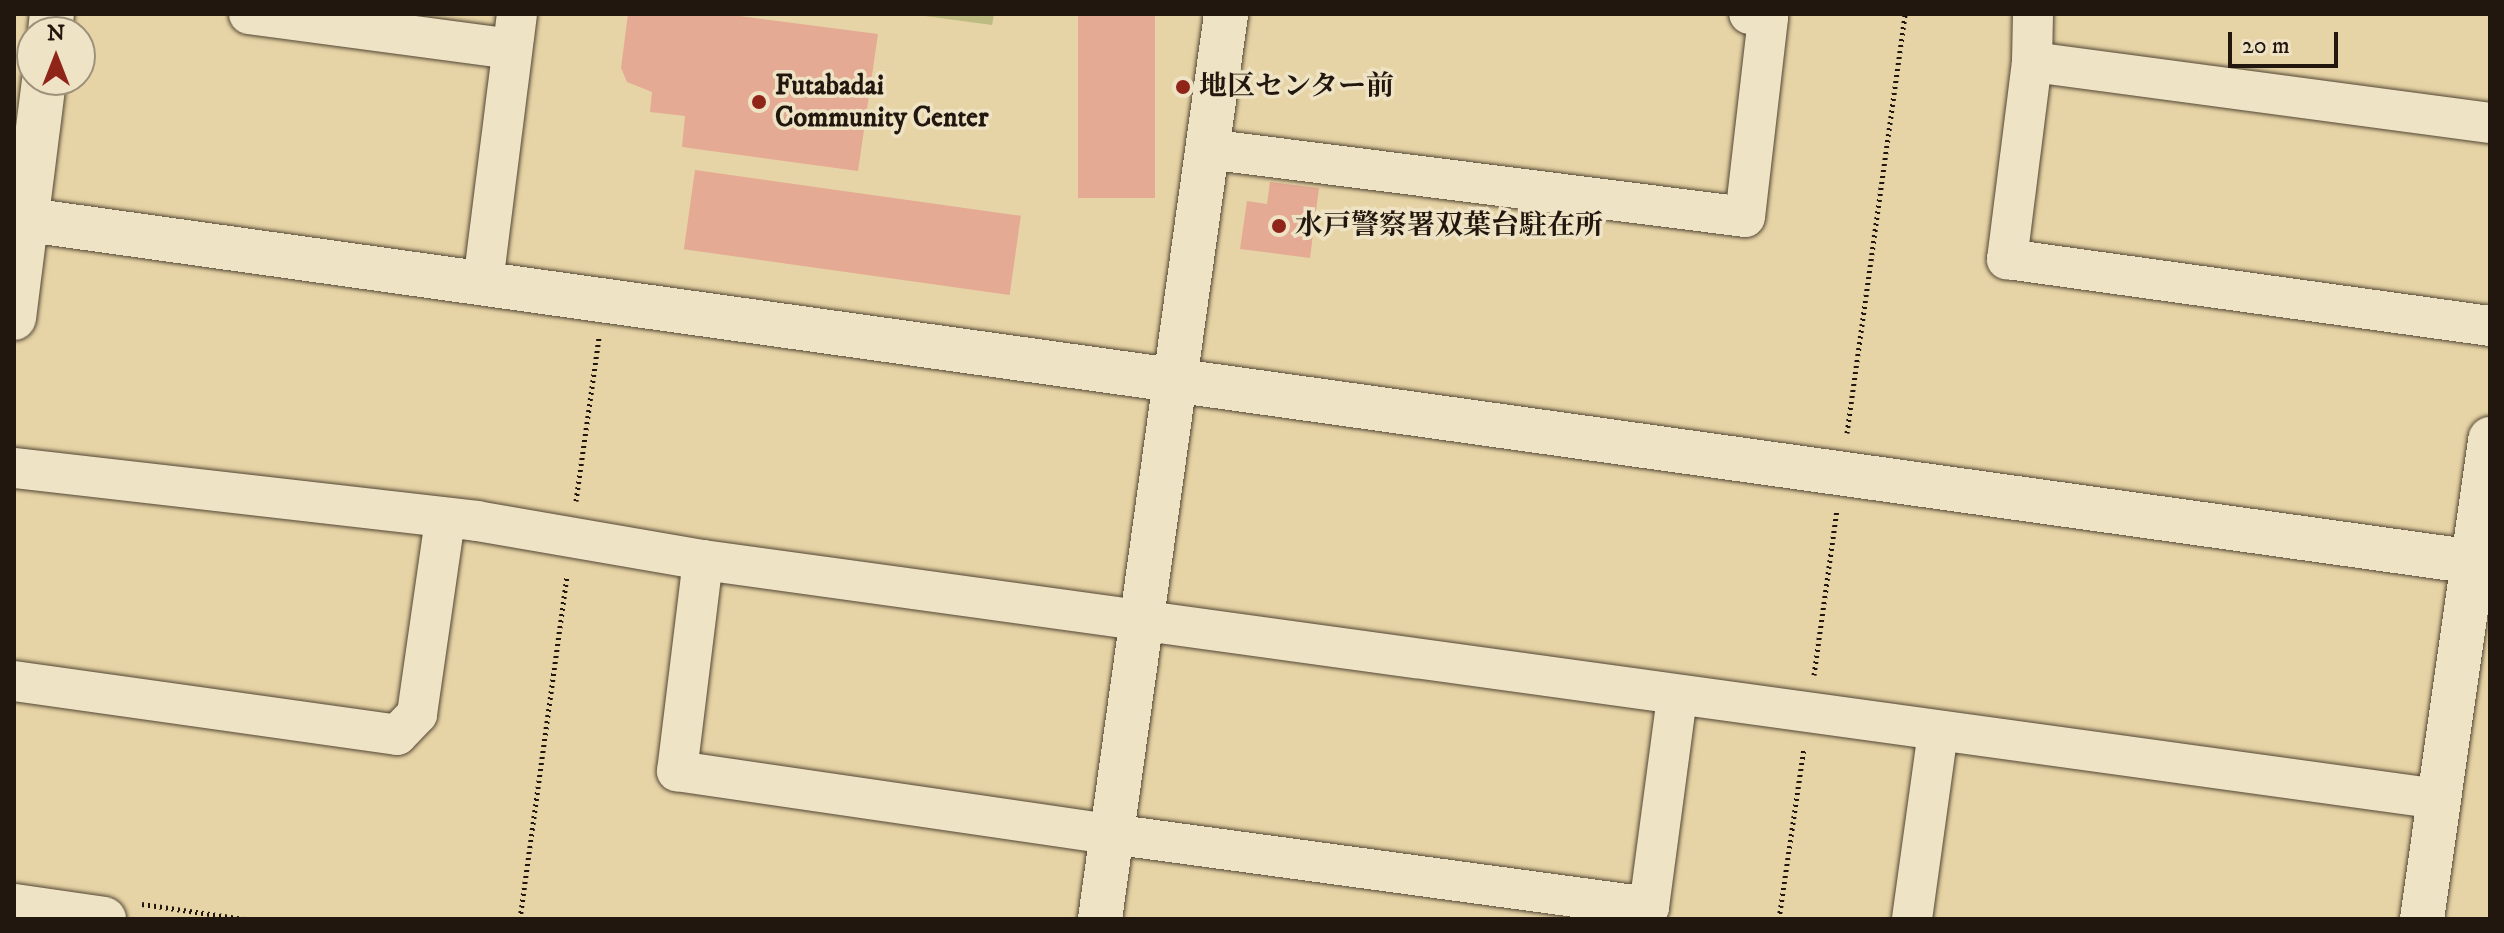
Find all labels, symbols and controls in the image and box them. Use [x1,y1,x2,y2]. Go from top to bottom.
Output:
north arrow [16,16,96,96]
scale bar [2232,16,2342,66]
text: N [47,20,65,47]
text: 20 m [2242,31,2290,61]
place label: Futabadai Community Center [775,69,988,135]
place label: 地区センター前 [1199,70,1395,104]
marker: 地区センター前 [1174,78,1192,96]
marker: Futabadai Community Center [750,93,768,111]
place label: 水戸警察署双葉台駐在所 [1295,209,1603,243]
marker: 水戸警察署双葉台駐在所 [1270,217,1288,235]

